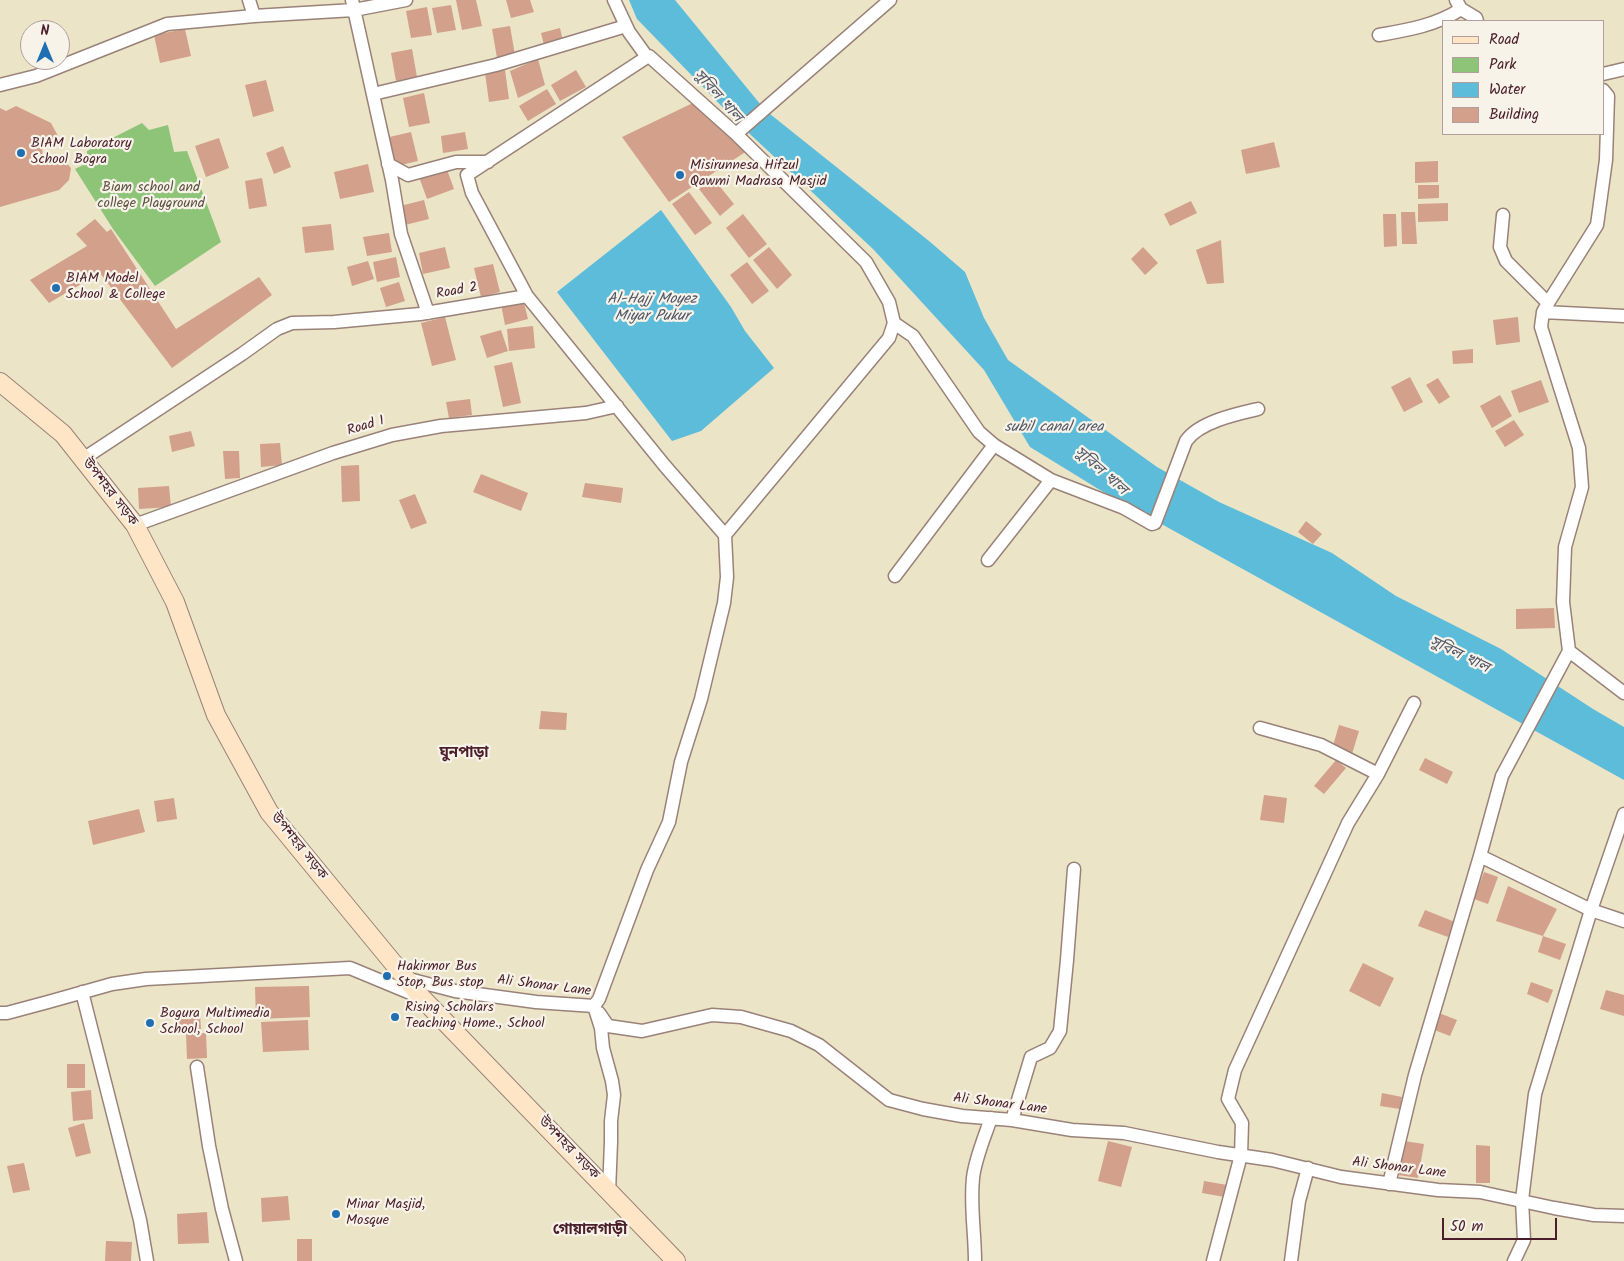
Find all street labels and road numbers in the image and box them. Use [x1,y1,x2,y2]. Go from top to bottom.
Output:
street label: Road 2 [435,280,479,304]
street label: Road 1 [345,413,387,441]
street label: উপশহর সড়ক [77,456,141,530]
street label: উপশহর সড়ক [266,810,330,884]
street label: Ali Shonar Lane [496,973,592,1001]
street label: Ali Shonar Lane [952,1091,1048,1119]
street label: উপশহর সড়ক [534,1114,602,1184]
street label: Ali Shonar Lane [1351,1155,1447,1183]

